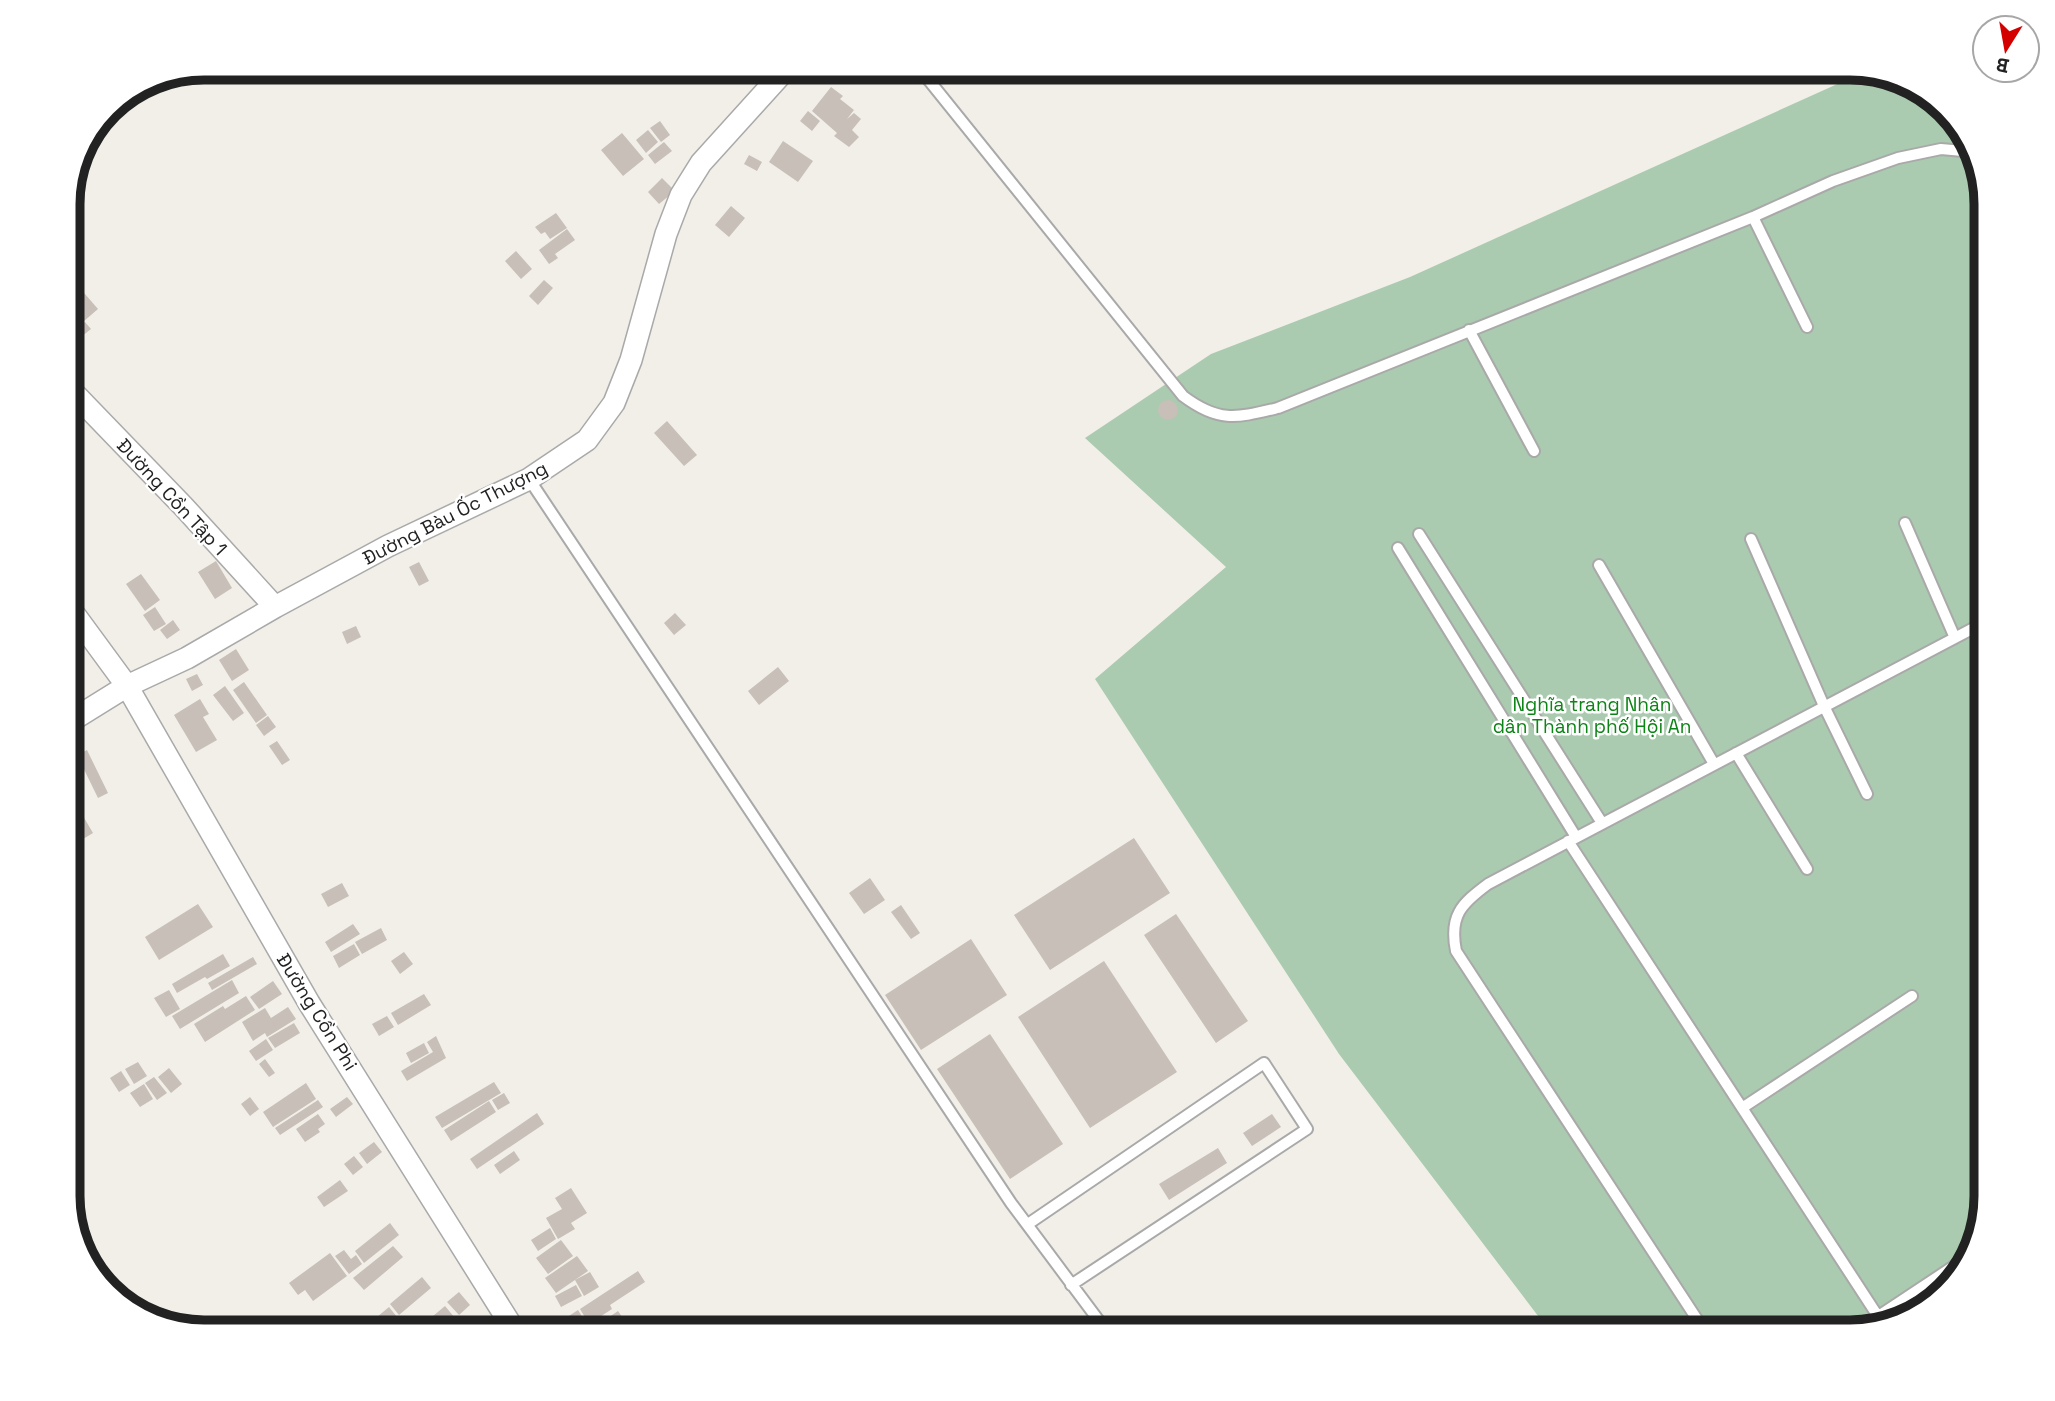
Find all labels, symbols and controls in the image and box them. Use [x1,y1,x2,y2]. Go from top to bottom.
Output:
north arrow [1971,14,2041,84]
text: B [1994,52,2011,79]
street label: Đường Cồn Tập 1 [111,433,233,561]
street label: Đường Bàu Ốc Thượng [358,455,552,570]
park label: Nghĩa trang Nhân dân Thành phố Hội An [1493,692,1691,739]
street label: Đường Cồn Phi [271,949,363,1075]

